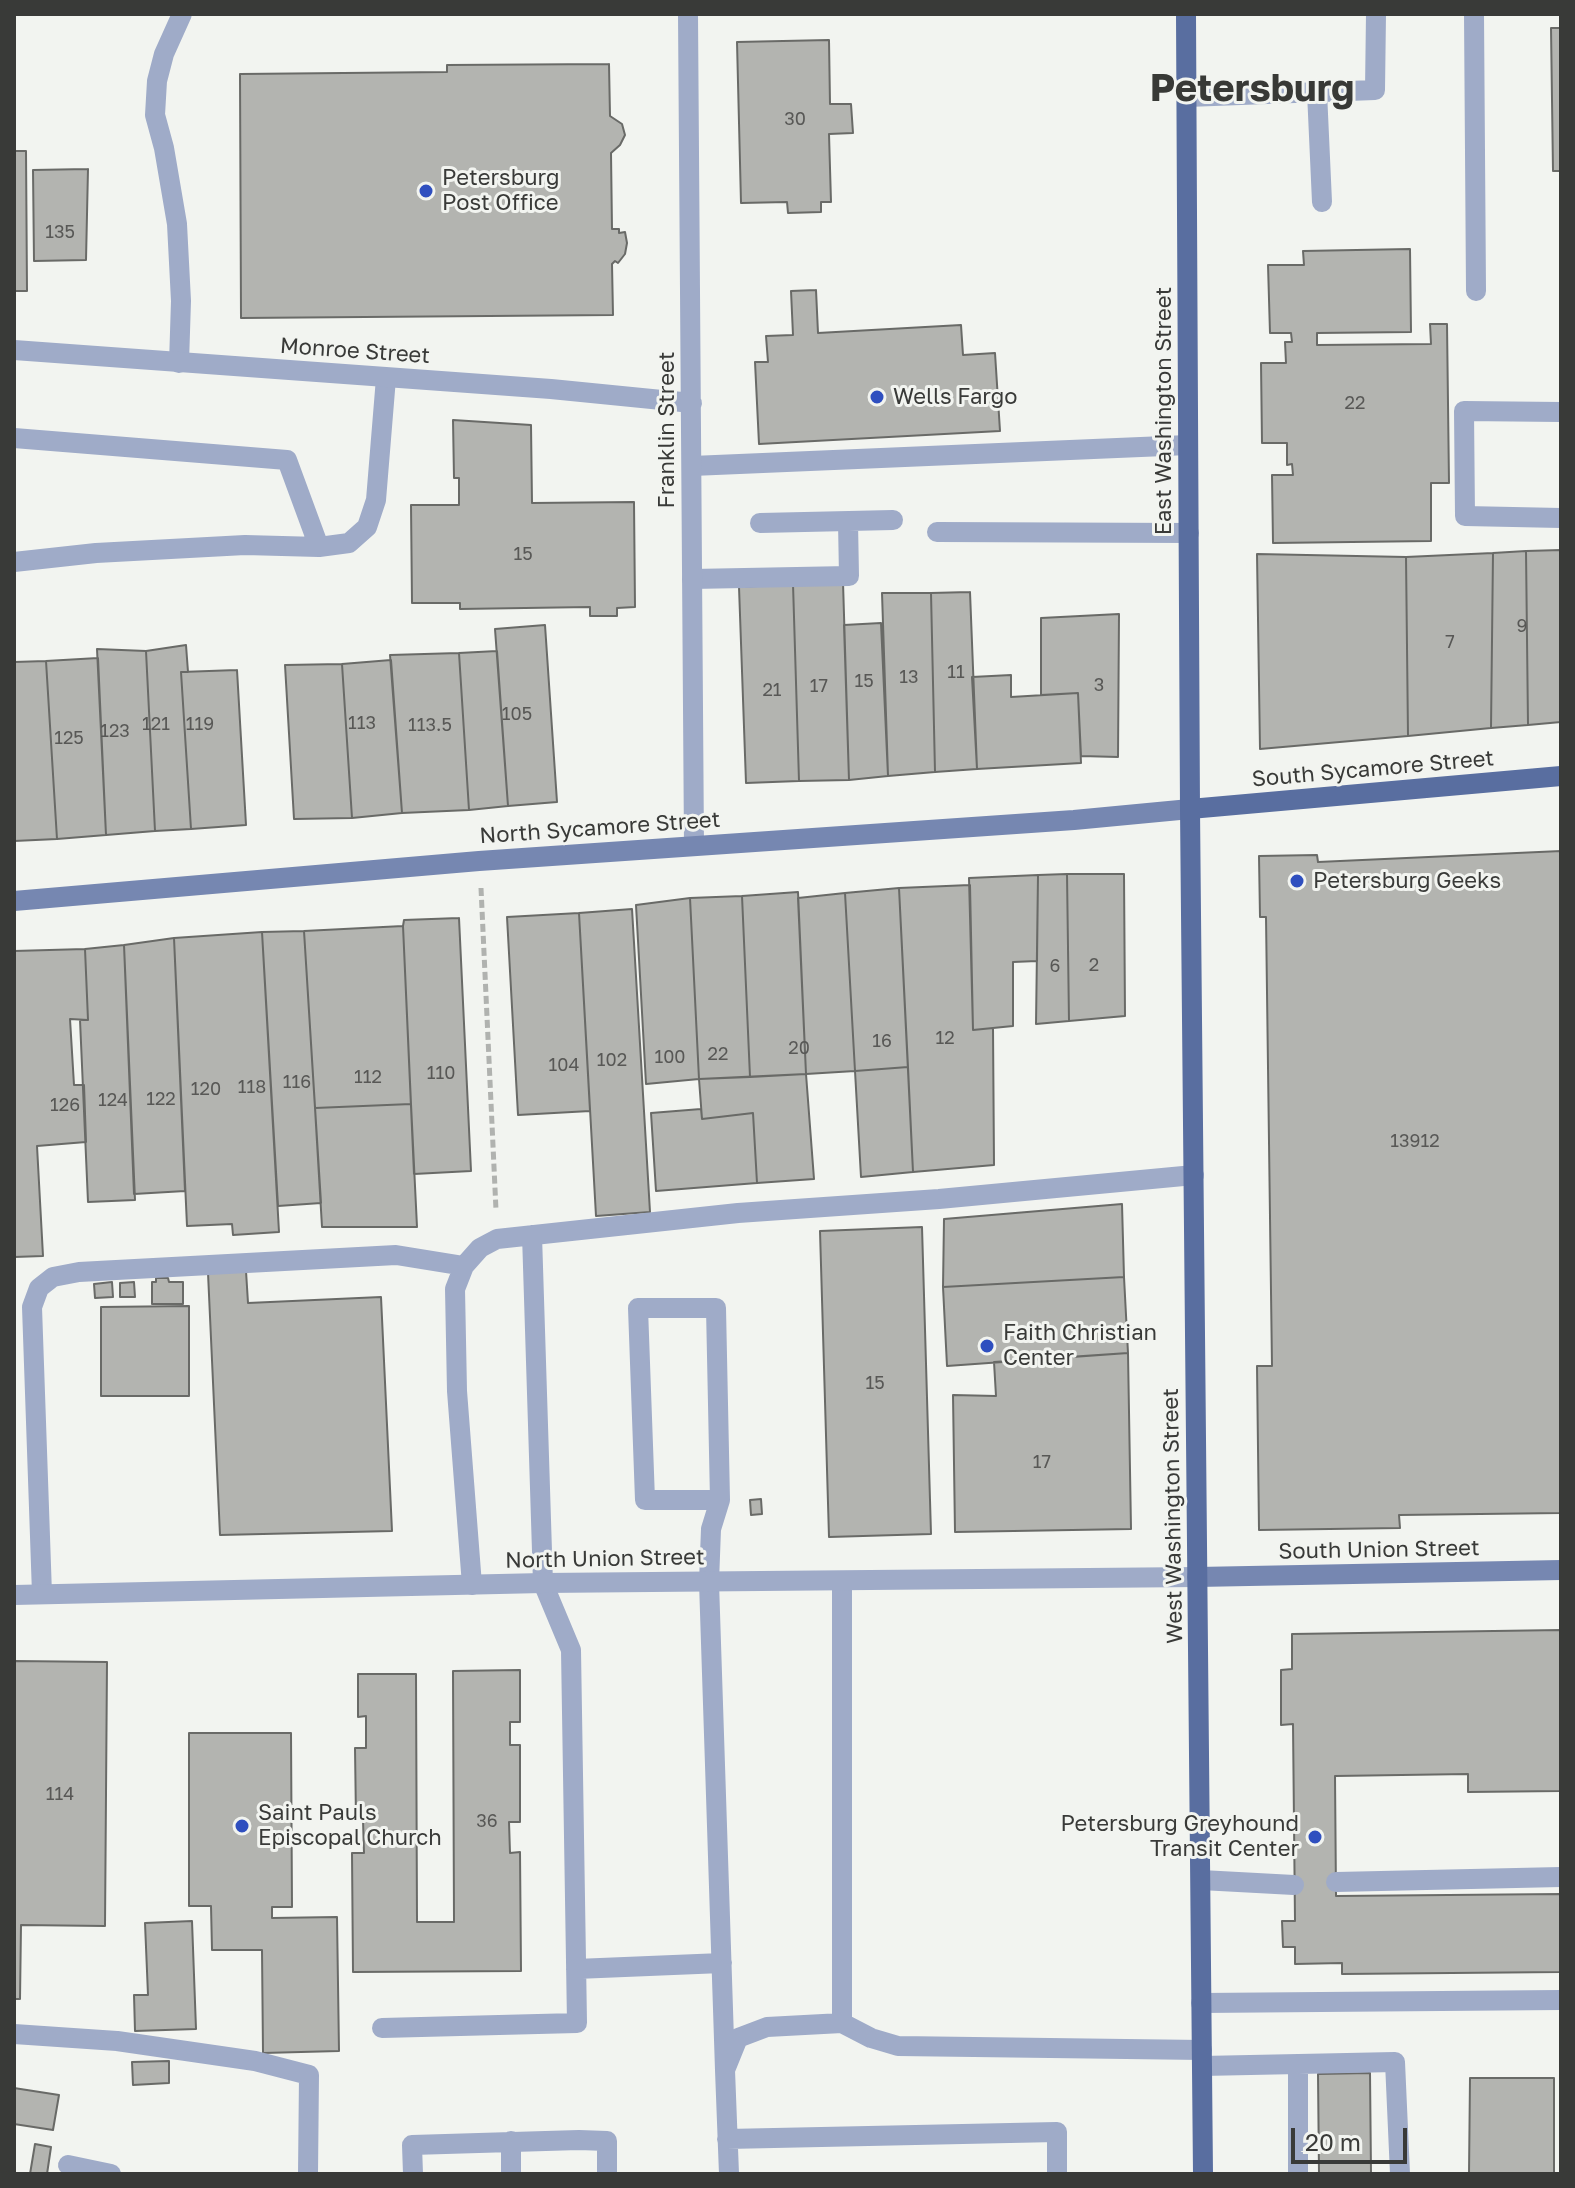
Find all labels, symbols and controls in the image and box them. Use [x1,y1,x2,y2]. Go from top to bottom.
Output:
district label: Petersburg [1150,66,1354,112]
house number: 30 [784,108,806,130]
place label: Petersburg Post Office [442,165,559,216]
marker: Petersburg Post Office [417,182,435,200]
house number: 135 [45,221,75,243]
street label: East Washington Street [1151,287,1177,535]
street label: Monroe Street [279,333,431,369]
street label: Franklin Street [654,352,680,508]
place label: Wells Fargo [893,384,1017,410]
marker: Wells Fargo [868,388,886,406]
house number: 22 [1345,392,1365,414]
house number: 15 [513,543,533,565]
house number: 9 [1517,615,1527,637]
house number: 7 [1445,631,1455,653]
house number: 11 [947,661,965,683]
house number: 13 [899,666,919,688]
house number: 15 [854,670,874,692]
house number: 3 [1094,674,1104,696]
house number: 17 [810,675,828,697]
house number: 21 [762,679,782,701]
house number: 105 [502,703,532,725]
house number: 113 [348,712,376,734]
house number: 121 [142,713,170,735]
house number: 119 [186,713,214,735]
house number: 113.5 [408,714,452,736]
house number: 123 [100,720,130,742]
house number: 125 [54,727,84,749]
street label: South Sycamore Street [1251,745,1495,793]
street label: North Sycamore Street [479,806,721,850]
place label: Petersburg Geeks [1313,868,1501,894]
marker: Petersburg Geeks [1288,872,1306,890]
house number: 2 [1089,954,1099,976]
house number: 6 [1050,955,1060,977]
house number: 12 [935,1027,955,1049]
house number: 16 [872,1030,892,1052]
house number: 20 [788,1037,810,1059]
house number: 22 [708,1043,728,1065]
house number: 100 [654,1046,686,1068]
house number: 102 [597,1049,627,1071]
house number: 104 [549,1054,579,1076]
house number: 110 [427,1062,455,1084]
house number: 112 [354,1066,382,1088]
house number: 116 [283,1071,311,1093]
house number: 118 [238,1076,266,1098]
house number: 120 [191,1078,221,1100]
house number: 122 [146,1088,176,1110]
house number: 124 [98,1089,128,1111]
house number: 126 [50,1094,80,1116]
house number: 13912 [1390,1130,1440,1152]
place label: Faith Christian Center [1003,1320,1157,1372]
marker: Faith Christian Center [978,1337,996,1355]
house number: 15 [865,1372,885,1394]
street label: West Washington Street [1158,1388,1188,1644]
house number: 17 [1033,1451,1051,1473]
street label: South Union Street [1278,1535,1480,1565]
street label: North Union Street [505,1544,705,1574]
house number: 114 [46,1783,74,1805]
place label: Saint Pauls Episcopal Church [258,1800,442,1852]
house number: 36 [476,1810,498,1832]
place label: Petersburg Greyhound Transit Center [1060,1811,1299,1862]
marker: Saint Pauls Episcopal Church [233,1817,251,1835]
marker: Petersburg Greyhound Transit Center [1306,1828,1324,1846]
scale bar [1295,2112,1411,2162]
text: 20 m [1305,2127,1361,2156]

